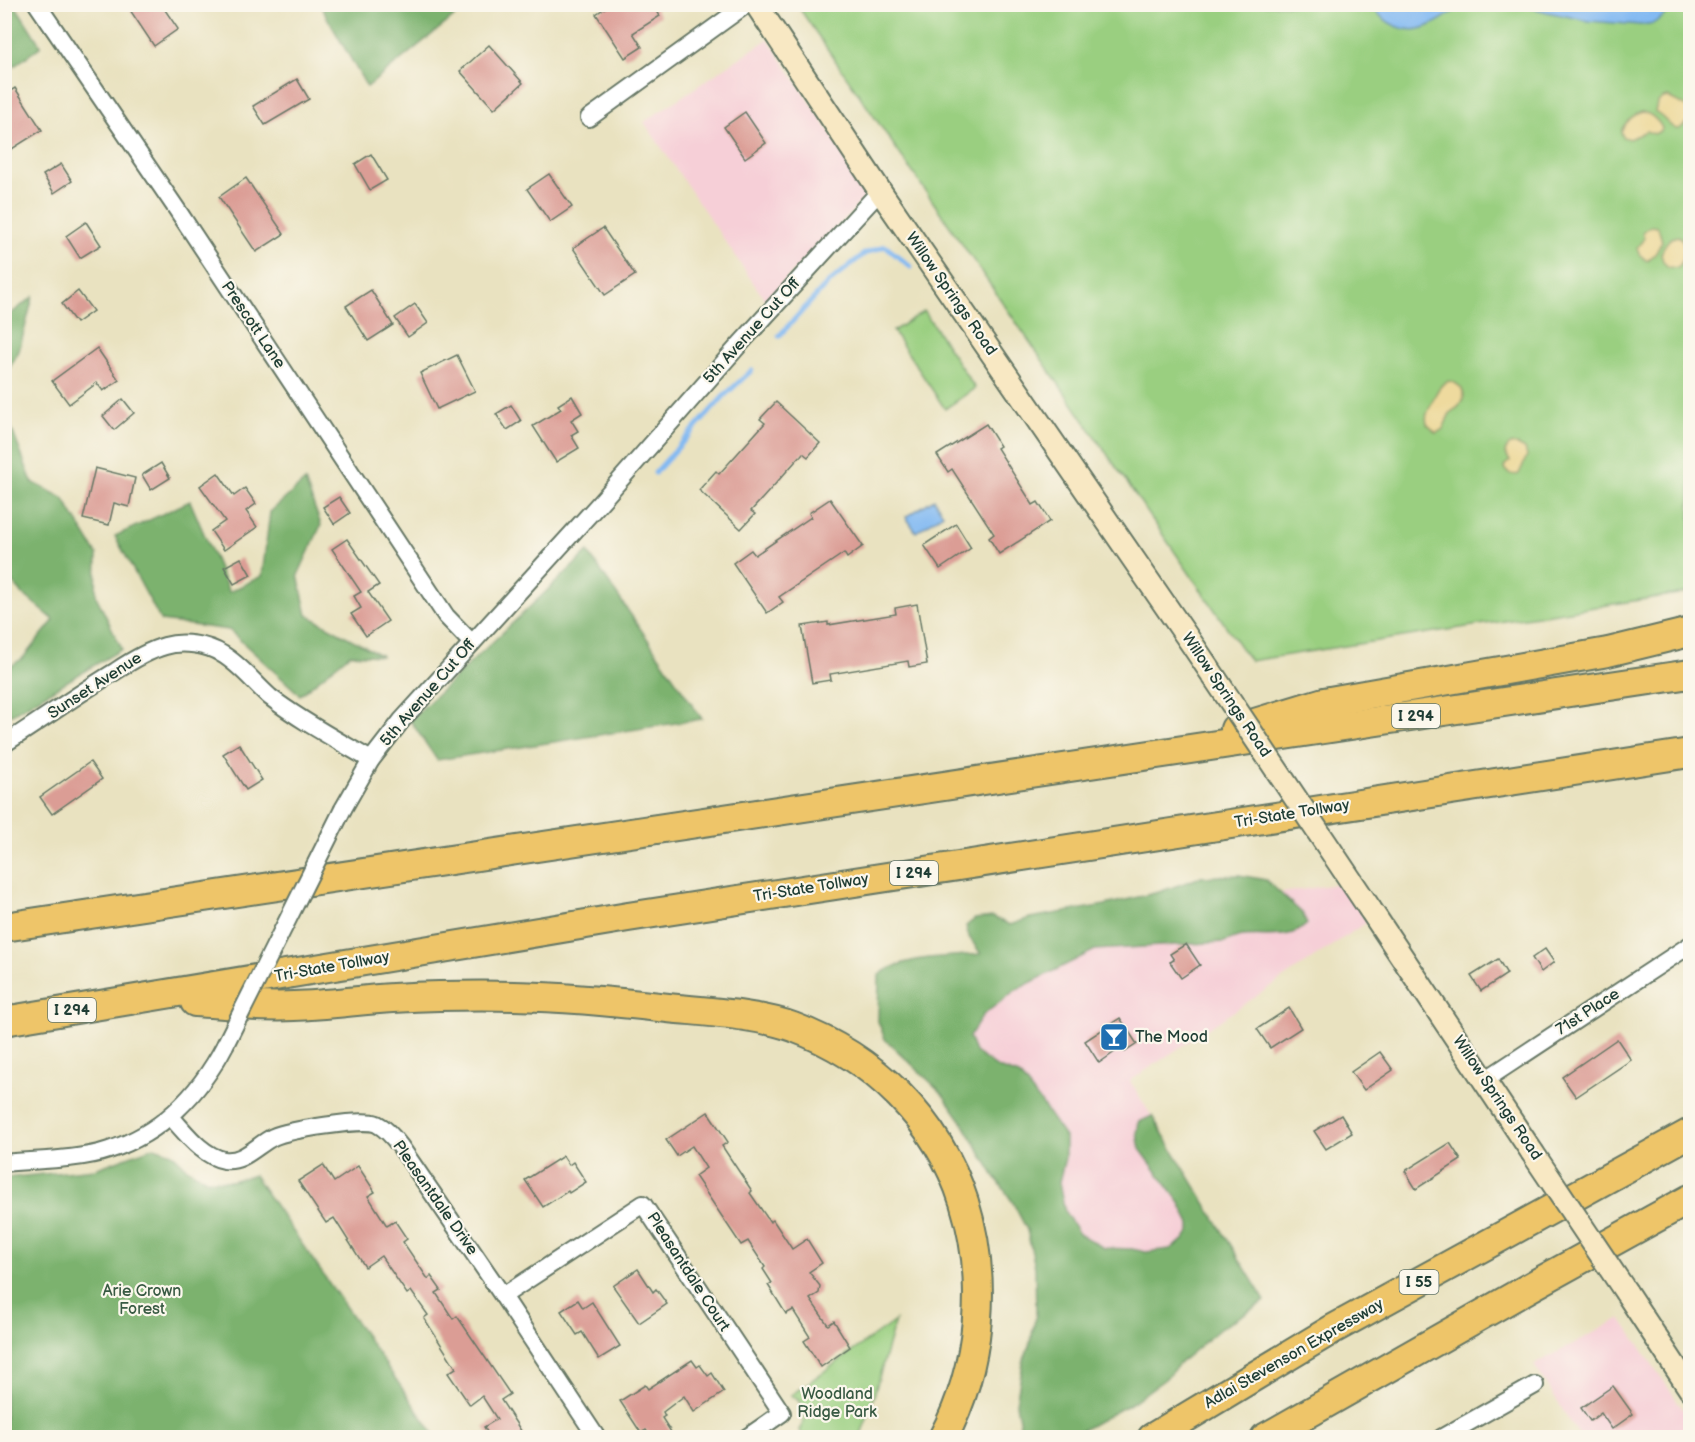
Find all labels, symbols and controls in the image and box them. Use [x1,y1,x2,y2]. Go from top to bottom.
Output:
street label: Willow Springs Road [901,229,1001,359]
street label: 5th Avenue Cut Off [700,274,805,388]
street label: Prescott Lane [217,278,289,373]
street label: Willow Springs Road [1177,629,1275,761]
street label: 5th Avenue Cut Off [376,635,480,750]
street label: Sunset Avenue [45,648,146,723]
road number: I 294 [1392,704,1440,728]
street label: Tri-State Tollway [1233,795,1352,832]
road number: I 294 [890,861,938,885]
street label: Tri-State Tollway [752,869,871,906]
street label: Tri-State Tollway [273,947,392,986]
street label: 71st Place [1553,984,1624,1040]
road number: I 294 [48,998,96,1022]
bar icon: The Mood [1098,1021,1130,1053]
place label: The Mood [1135,1028,1208,1047]
street label: Willow Springs Road [1448,1032,1546,1164]
street label: Pleasantdale Drive [388,1137,482,1259]
street label: Pleasantdale Court [642,1209,734,1335]
road number: I 55 [1400,1270,1438,1294]
park label: Arie Crown Forest [103,1282,181,1319]
street label: Adlai Stevenson Expressway [1201,1294,1388,1413]
park label: Woodland Ridge Park [797,1385,877,1422]

